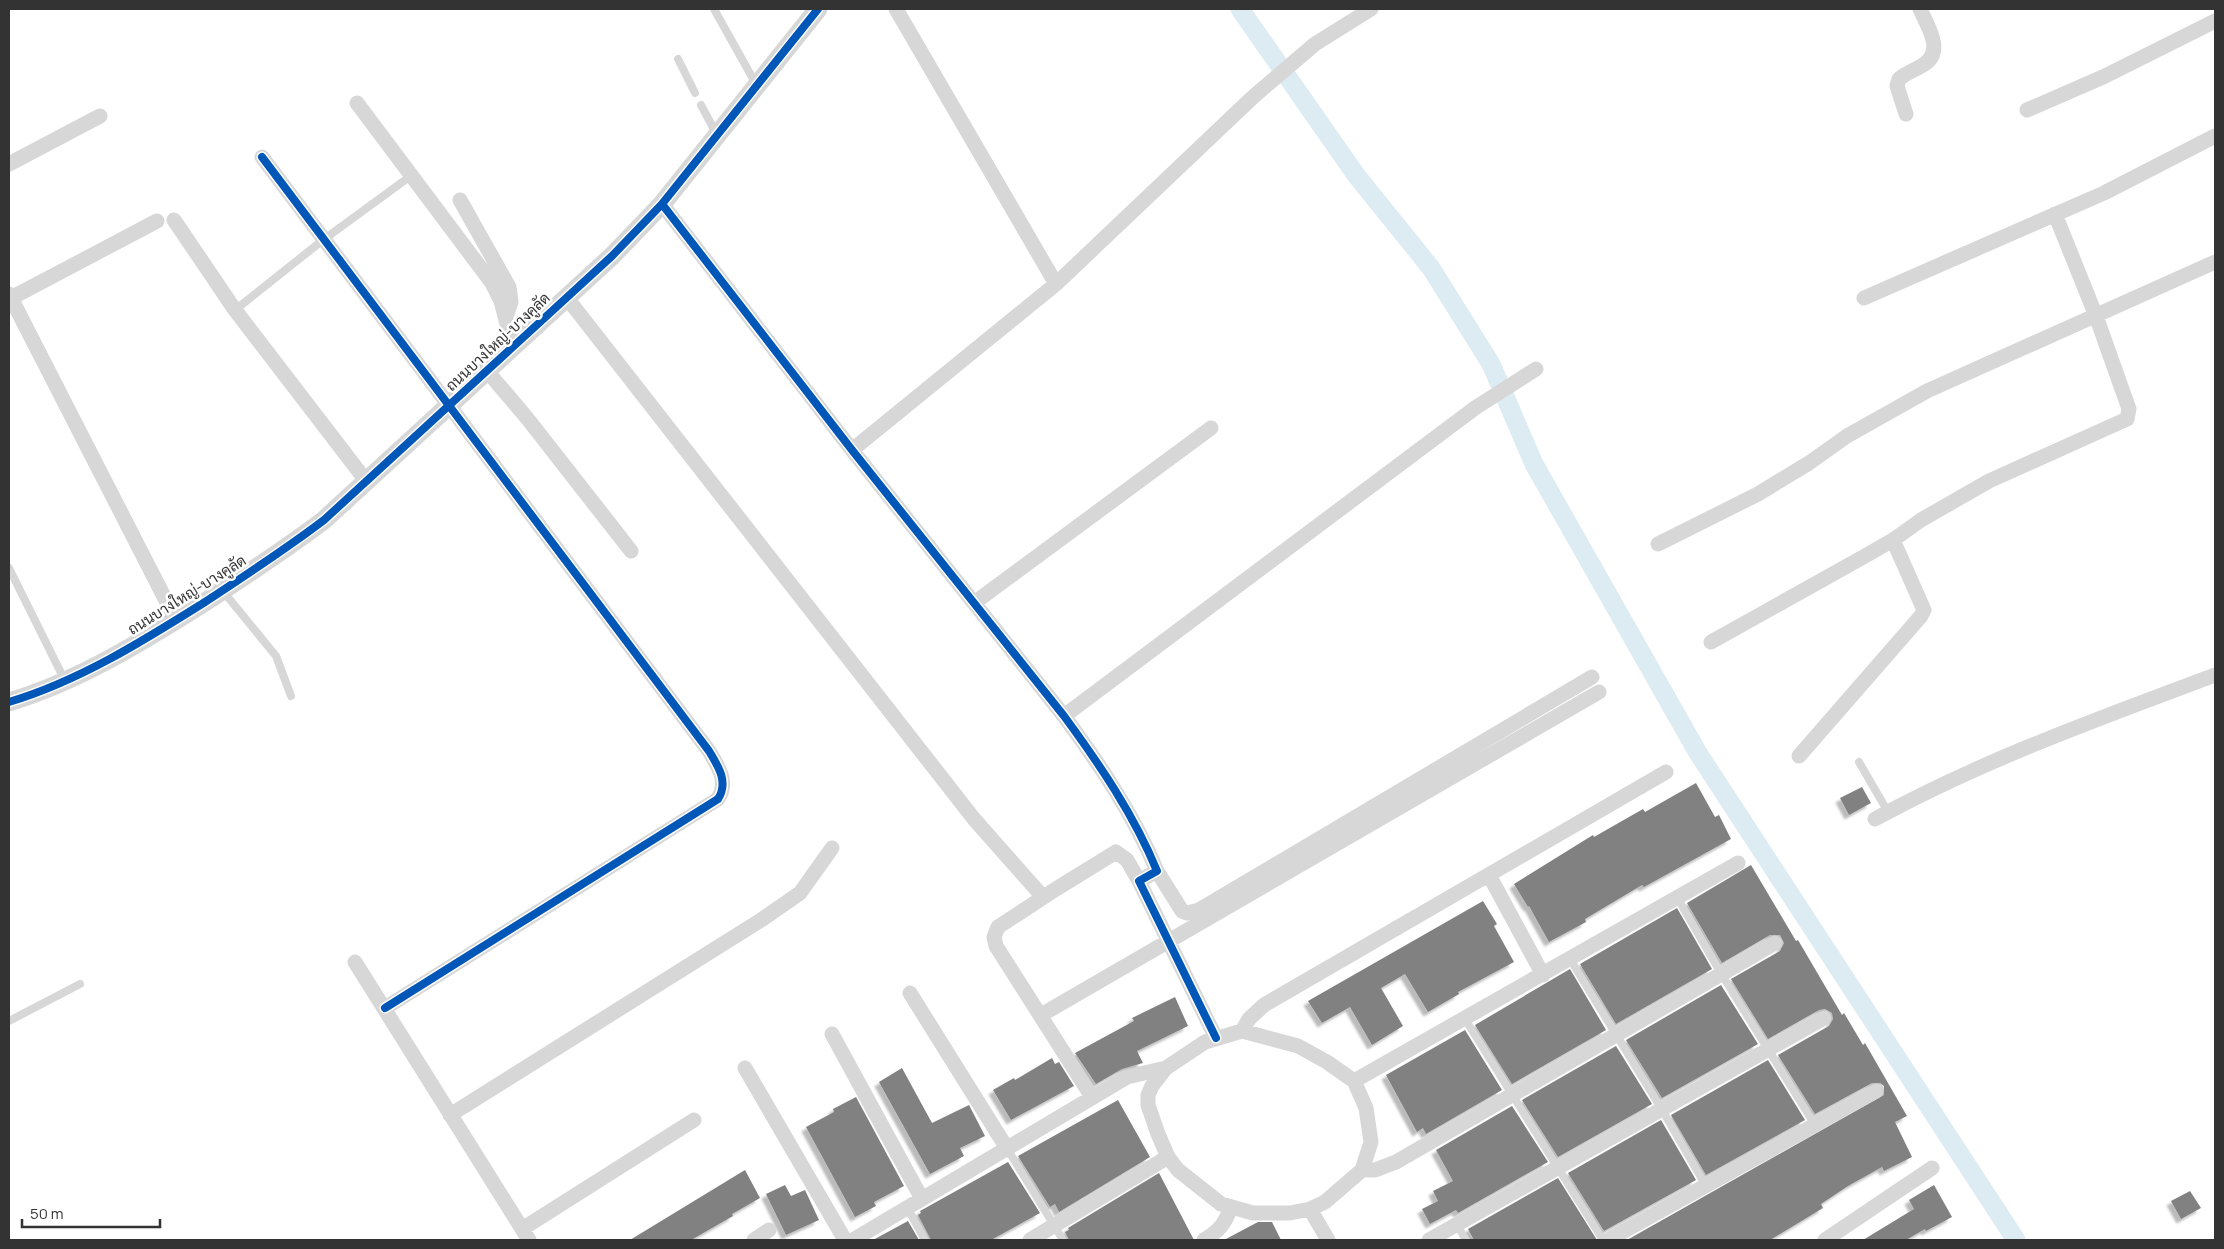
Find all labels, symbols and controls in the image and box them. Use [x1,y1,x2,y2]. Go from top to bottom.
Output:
street label: ถนนบางใหญ่-บางคูลัด [441,288,555,396]
street label: ถนนบางใหญ่-บางคูลัด [124,550,250,639]
scale bar [22,1196,160,1228]
text: 50 m [30,1203,64,1224]

